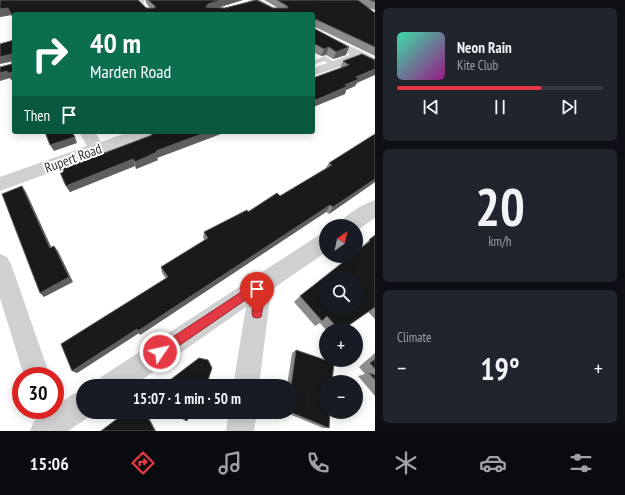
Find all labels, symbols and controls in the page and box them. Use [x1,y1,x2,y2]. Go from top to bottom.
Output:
text: 40 m [90,24,141,61]
icon: right [24,28,76,80]
text: Neon Rain [457,38,512,57]
text: Kite Club [457,57,498,74]
text: Marden Road [90,60,171,83]
icon: previous [420,96,442,118]
icon: pause [489,96,511,118]
icon: next [558,96,580,118]
icon: arrive [58,104,80,126]
text: Then [24,106,50,125]
street label: Rupert Road [42,139,104,177]
text: 20 [475,173,525,240]
north arrow [319,219,363,263]
map controls [319,219,363,419]
text: km/h [488,233,512,250]
button: search [319,271,363,315]
pin [240,272,274,313]
icon: arrive [246,278,268,300]
button: + [319,323,363,367]
text: Climate [397,329,431,346]
position arrow [139,331,181,373]
text: 19° [480,349,520,388]
text: − [397,354,406,382]
text: + [594,354,603,382]
speed limit sign: 30 [12,367,64,419]
button: − [319,375,363,419]
text: 15:07 · 1 min · 50 m [133,389,241,408]
icon: directions [129,449,157,477]
icon: music [216,449,244,477]
icon: phone [304,449,332,477]
icon: climate [392,449,420,477]
icon: car [479,449,507,477]
icon: filters [567,449,595,477]
text: 15:06 [30,452,69,475]

